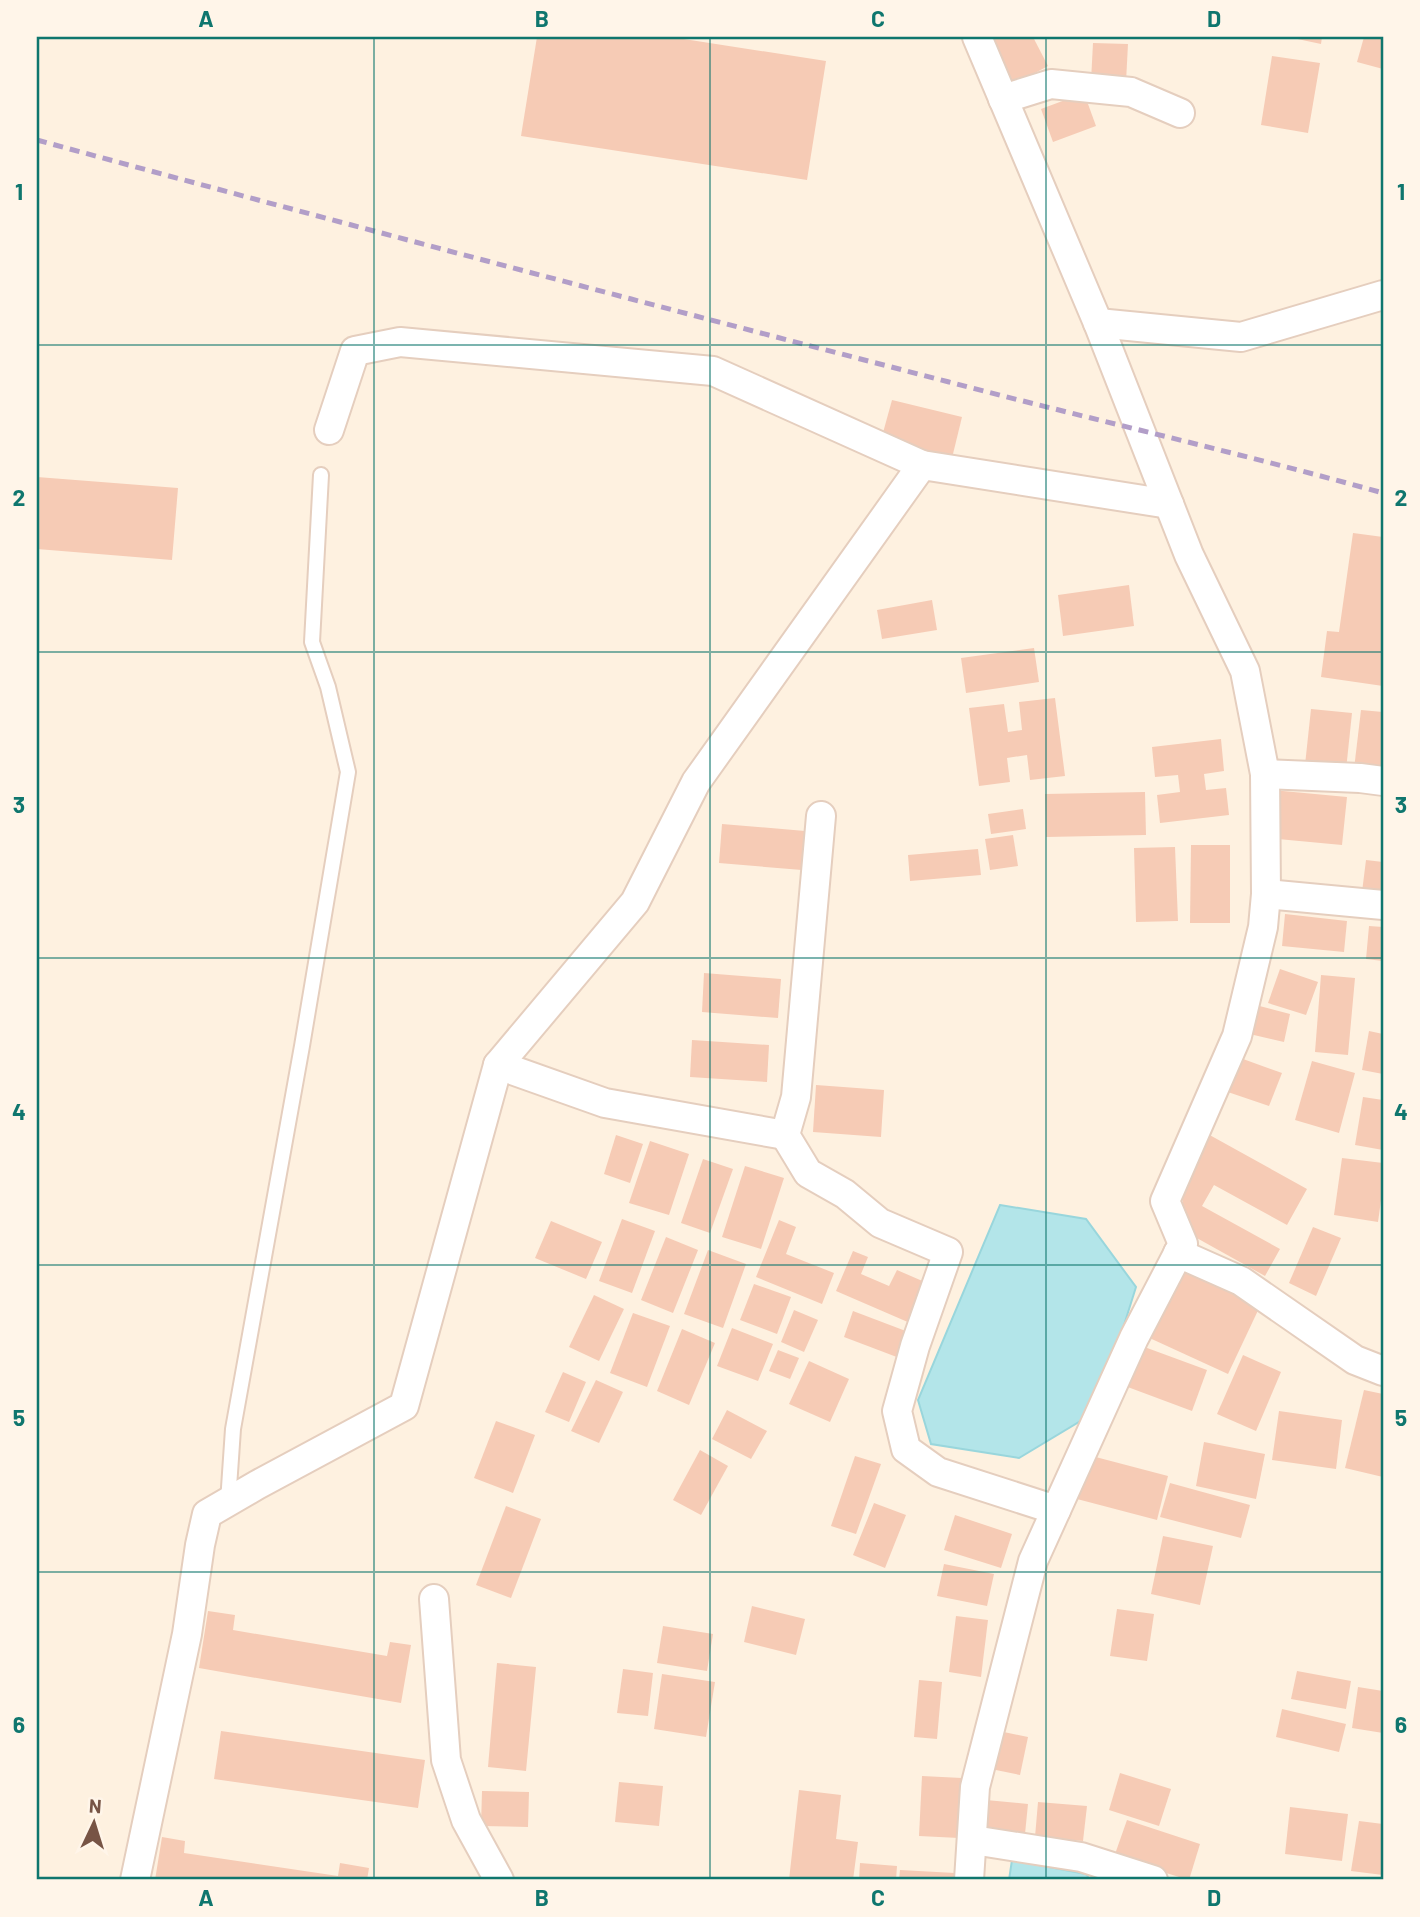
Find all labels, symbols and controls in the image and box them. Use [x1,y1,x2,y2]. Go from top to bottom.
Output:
text: A [198,4,214,32]
text: B [535,4,549,32]
text: C [871,4,885,32]
text: D [1207,4,1221,32]
text: 1 [15,177,23,205]
text: 1 [1397,177,1405,205]
text: 2 [13,483,25,511]
text: 2 [1395,483,1407,511]
text: 3 [13,790,25,818]
text: 3 [1395,790,1407,818]
text: 4 [12,1097,26,1125]
text: 4 [1394,1097,1408,1125]
text: 5 [13,1403,25,1431]
text: 5 [1395,1403,1407,1431]
text: 6 [13,1710,25,1738]
text: 6 [1395,1710,1407,1738]
north arrow [60,1787,130,1857]
text: N [88,1794,102,1817]
text: A [198,1883,214,1911]
text: B [535,1883,549,1911]
text: C [871,1883,885,1911]
text: D [1207,1883,1221,1911]

